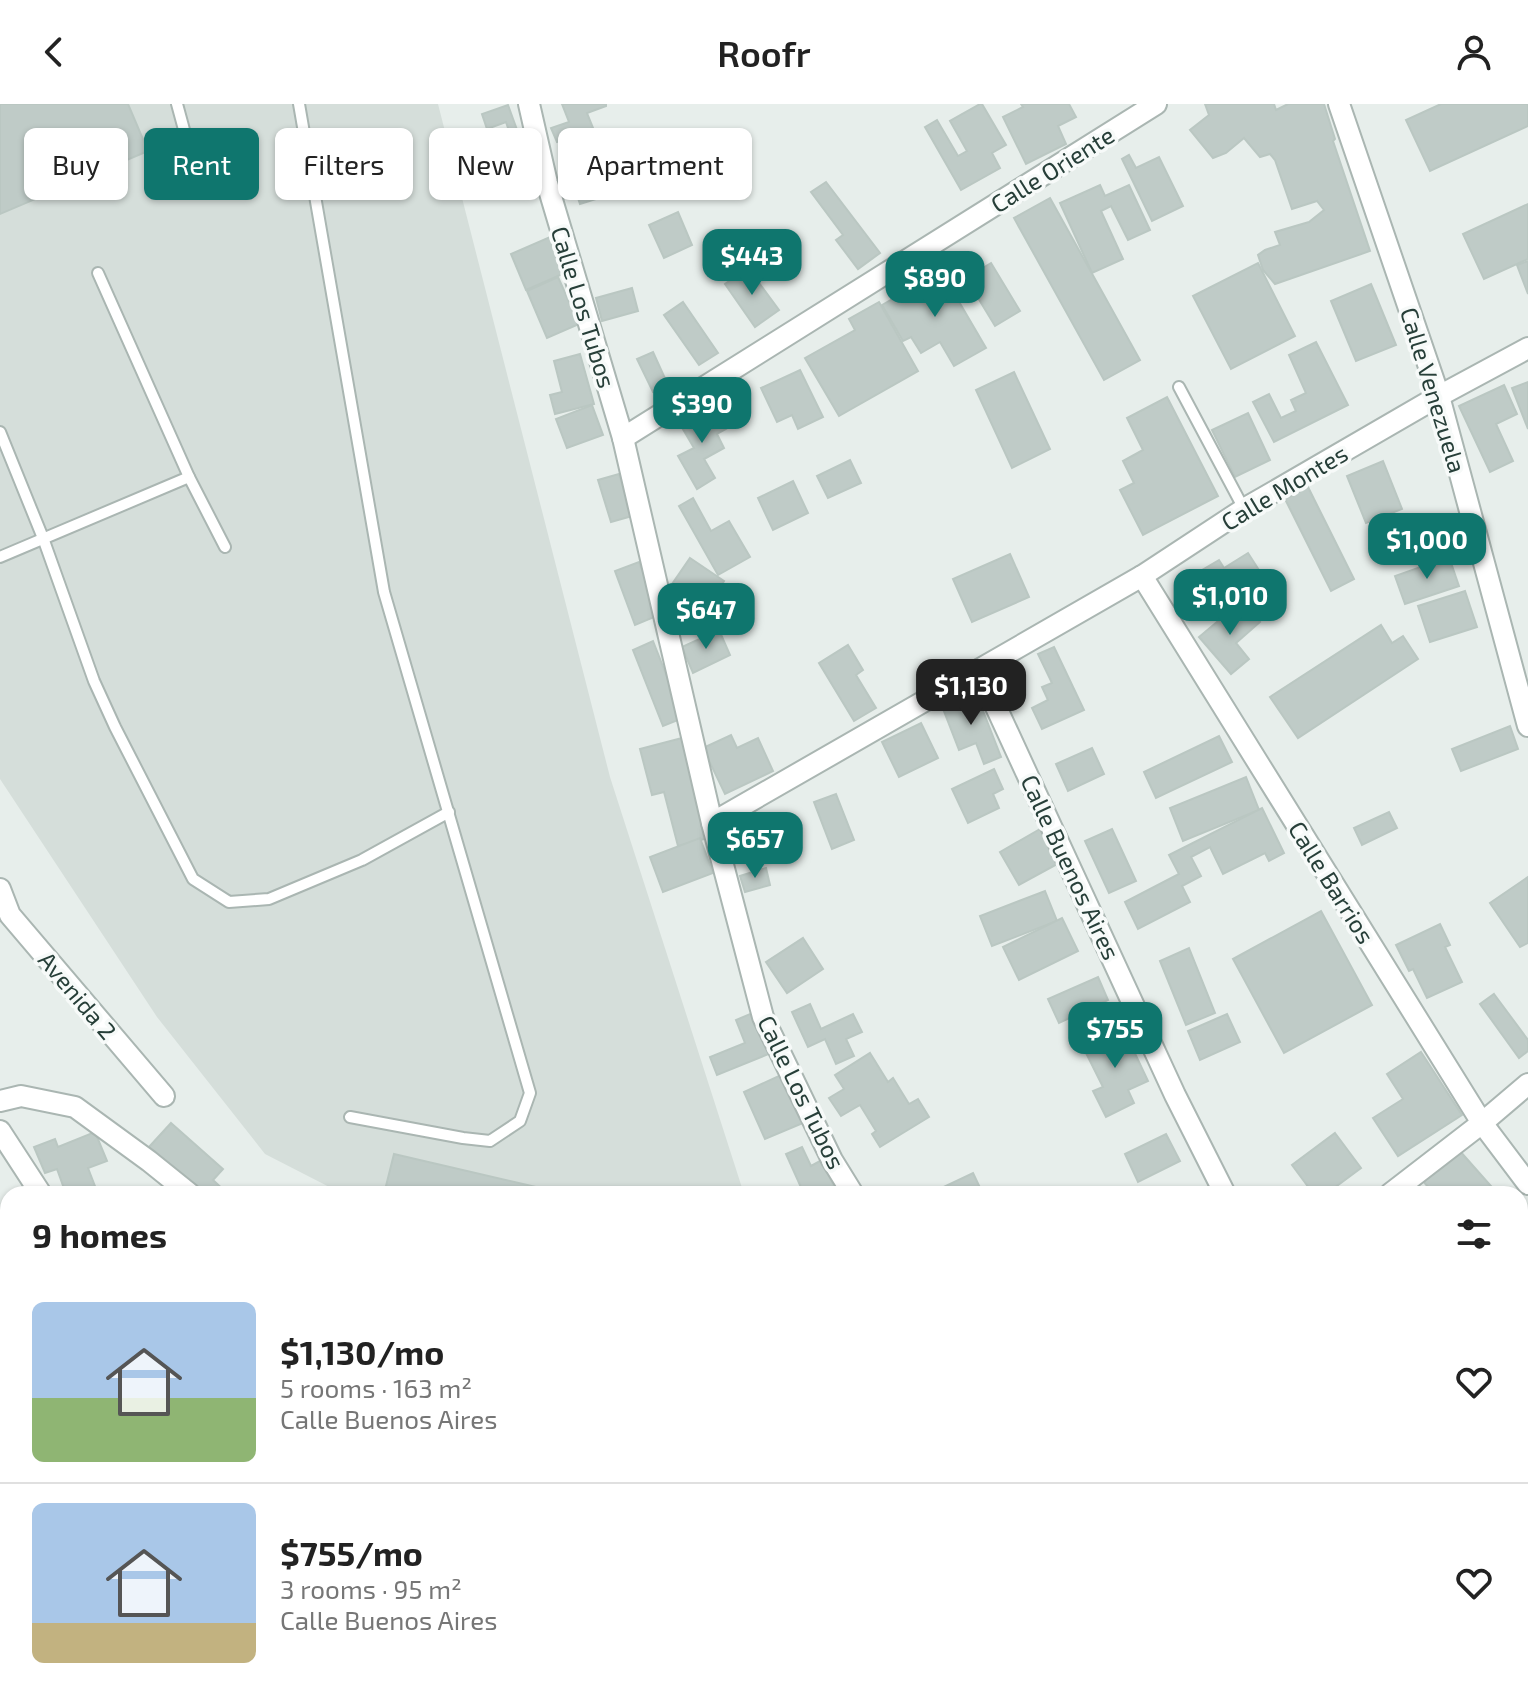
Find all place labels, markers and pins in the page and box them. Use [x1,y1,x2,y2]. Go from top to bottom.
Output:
pin: $443 [705,229,799,297]
pin: $890 [888,251,982,319]
pin: $390 [655,377,749,445]
pin: $1,000 [1362,513,1492,581]
pin: $1,010 [1165,569,1295,637]
pin: $647 [659,583,753,651]
pin: $1,130 [906,659,1036,727]
pin: $657 [708,812,802,880]
pin: $755 [1068,1002,1162,1070]

